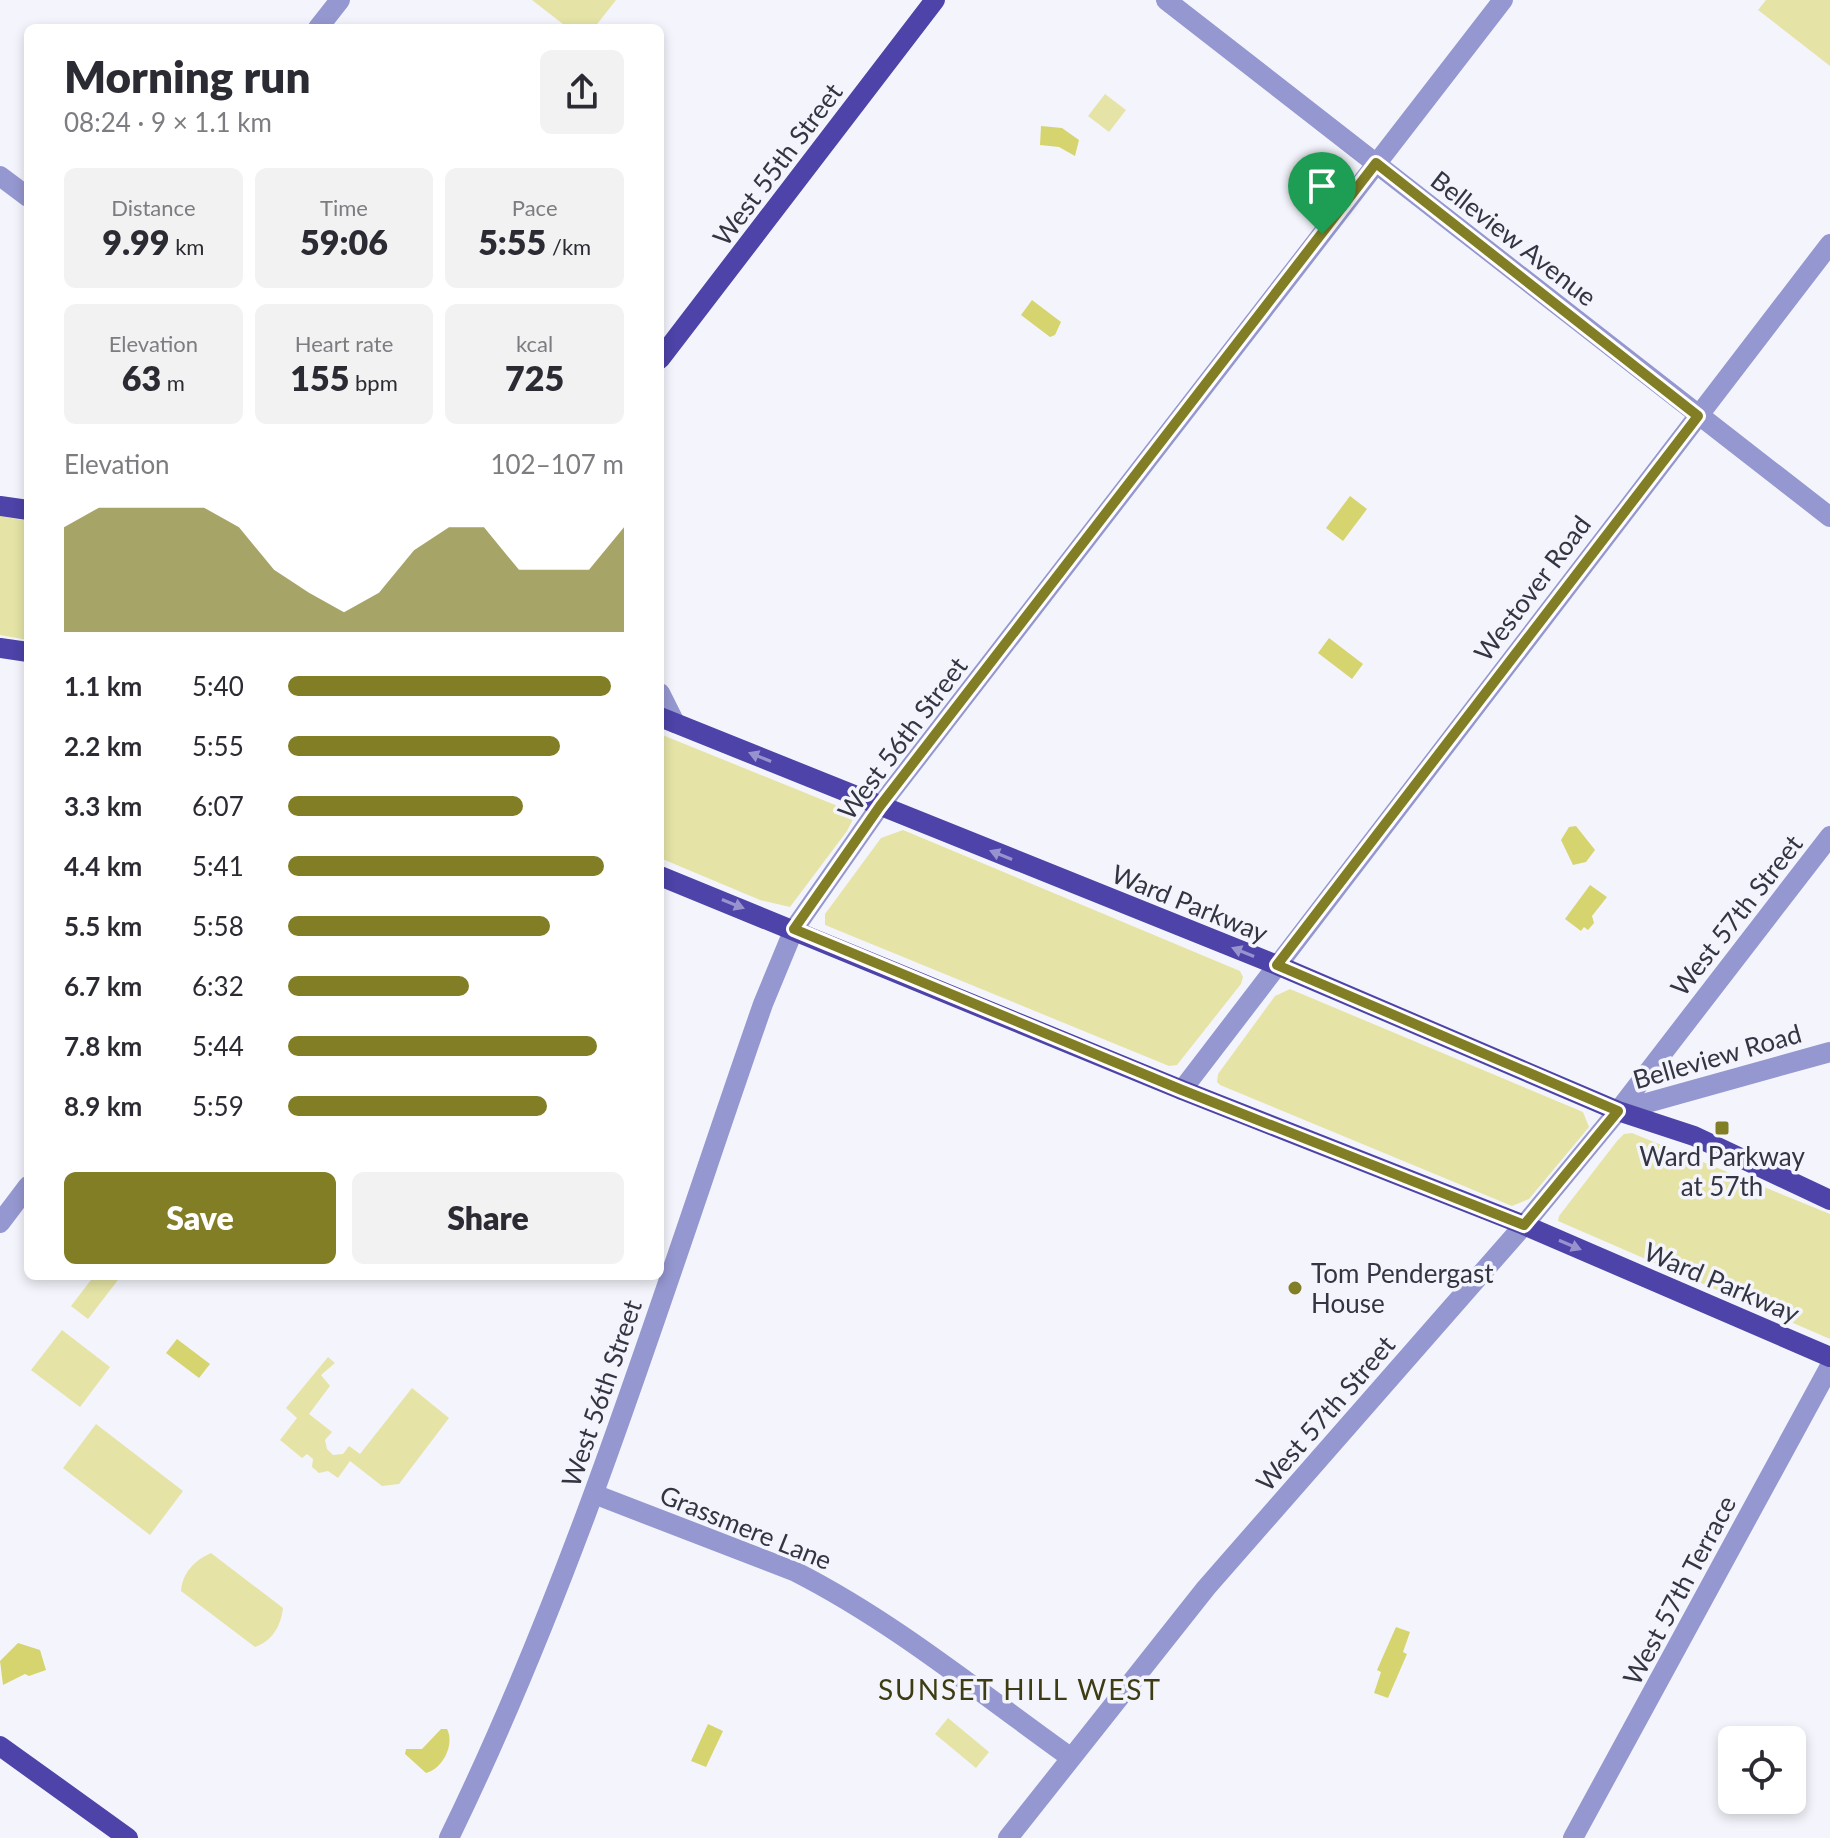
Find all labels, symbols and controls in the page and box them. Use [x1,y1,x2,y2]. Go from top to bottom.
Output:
text: Morning run [64,50,311,102]
button: share [540,50,624,134]
street label: West 55th Street [705,76,849,252]
text: 08:24 · 9 × 1.1 km [64,106,272,138]
pin [1288,152,1356,234]
street label: Belleview Avenue [1425,163,1603,313]
icon: arrive [1300,164,1344,208]
text: Distance [111,194,196,221]
text: Time [320,194,368,221]
text: Pace [512,194,558,221]
text: 9.99 [102,221,170,262]
text: 59:06 [300,221,388,262]
text: 5:55 [478,221,546,262]
text: km [170,233,204,260]
text: /km [546,233,591,260]
text: Elevation [109,330,198,357]
text: Heart rate [295,330,393,357]
text: kcal [516,330,553,357]
text: 63 [122,357,161,398]
text: 155 [290,357,349,398]
text: 725 [505,357,564,398]
text: m [161,369,185,396]
text: bpm [349,369,398,396]
text: Elevation [64,448,170,480]
text: 102–107 m [490,448,624,480]
street label: Westover Road [1467,509,1597,667]
street label: West 56th Street [830,650,974,826]
text: 1.1 km [64,670,142,702]
text: 5:40 [192,670,244,702]
text: 2.2 km [64,730,142,762]
text: 5:55 [192,730,244,762]
one-way arrow [748,751,772,764]
text: 3.3 km [64,790,142,822]
text: 6:07 [192,790,244,822]
street label: West 57th Street [1663,828,1809,1002]
one-way arrow [989,848,1013,861]
text: 4.4 km [64,850,142,882]
text: 5:41 [192,850,244,882]
street label: Ward Parkway [1107,857,1273,949]
one-way arrow [721,898,745,911]
text: 5.5 km [64,910,142,942]
text: 5:58 [192,910,244,942]
one-way arrow [1231,945,1255,958]
text: 6.7 km [64,970,142,1002]
text: 6:32 [192,970,244,1002]
street label: Belleview Road [1629,1017,1805,1095]
text: 7.8 km [64,1030,142,1062]
text: 5:44 [192,1030,244,1062]
text: 8.9 km [64,1090,142,1122]
text: 5:59 [192,1090,244,1122]
marker: Ward Parkway at 57th [1713,1119,1731,1137]
place label: Ward Parkway at 57th [1639,1140,1805,1202]
button: Save [64,1172,336,1264]
button: Share [352,1172,624,1264]
street label: Ward Parkway [1640,1235,1805,1329]
one-way arrow [1558,1238,1582,1251]
place label: Tom Pendergast House [1311,1257,1494,1319]
marker: Tom Pendergast House [1286,1279,1304,1297]
street label: West 56th Street [554,1295,648,1491]
street label: West 57th Street [1249,1328,1402,1497]
street label: Grassmere Lane [655,1478,837,1576]
street label: West 57th Terrace [1616,1490,1742,1690]
district label: SUNSET HILL WEST [878,1672,1162,1706]
map controls [1718,1726,1806,1814]
button: locate [1718,1726,1806,1814]

